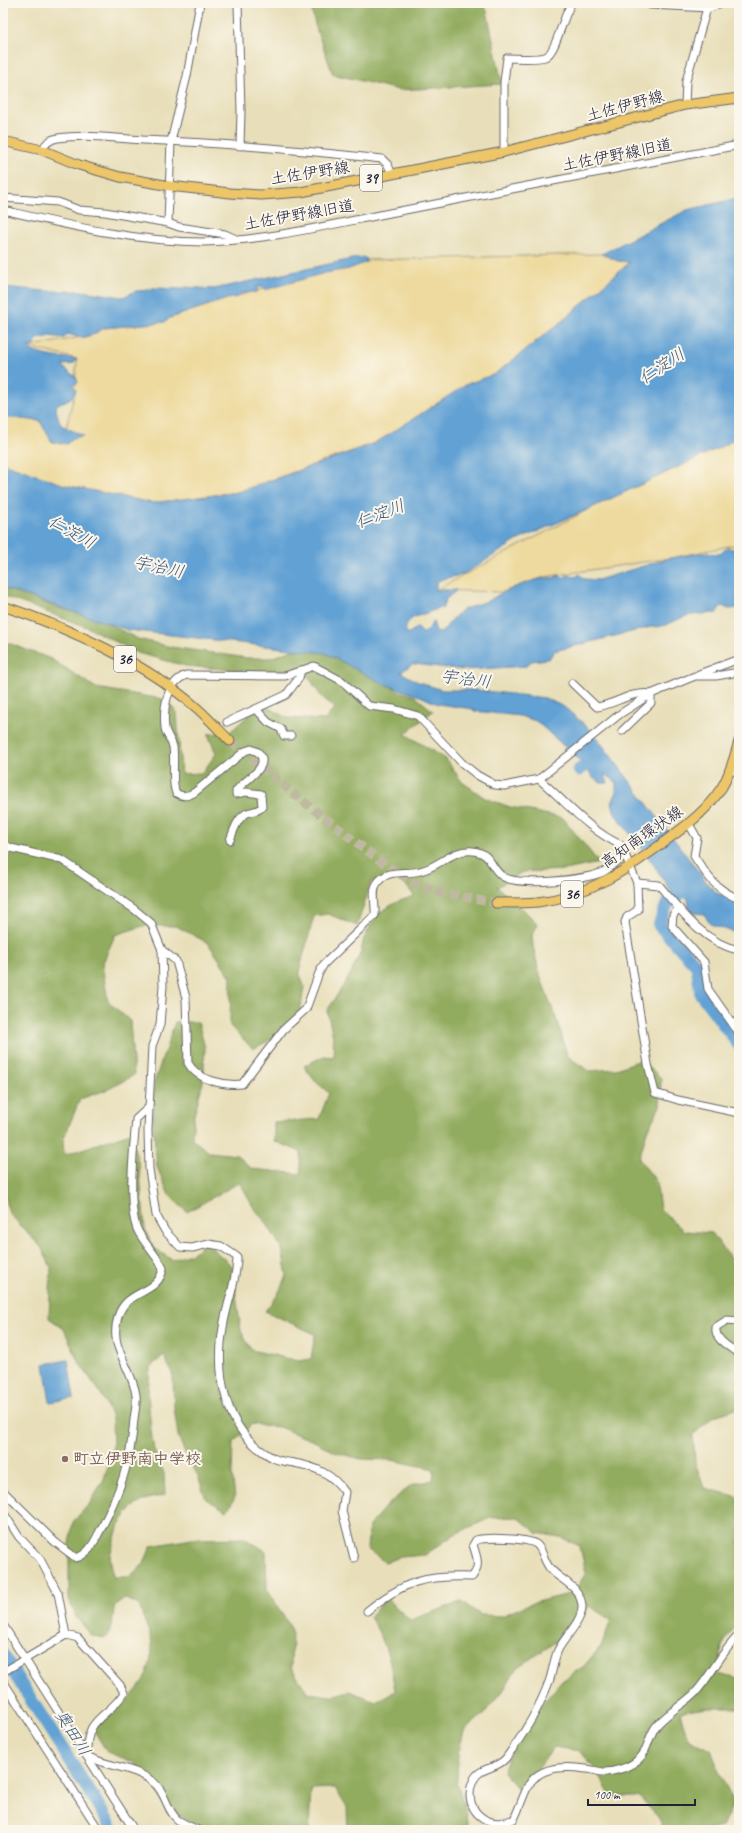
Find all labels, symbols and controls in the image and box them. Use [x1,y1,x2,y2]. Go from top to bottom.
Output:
street label: 土佐伊野線 [584,86,666,126]
street label: 土佐伊野線旧道 [560,134,674,176]
street label: 土佐伊野線 [269,157,351,189]
road number: 39 [360,165,382,191]
street label: 土佐伊野線旧道 [242,195,356,235]
water label: 仁淀川 [635,343,689,389]
water label: 仁淀川 [352,495,408,533]
water label: 仁淀川 [45,510,99,554]
water label: 宇治川 [132,551,186,583]
road number: 36 [114,646,136,672]
water label: 宇治川 [439,665,493,693]
street label: 高知南環状線 [597,801,687,873]
road number: 36 [561,881,583,907]
place label: 町立伊野南中学校 [73,1449,201,1469]
marker: 町立伊野南中学校 [60,1454,70,1464]
water label: 奥田川 [51,1706,95,1760]
scale bar [588,1781,695,1807]
text: 100 m [594,1787,621,1803]

